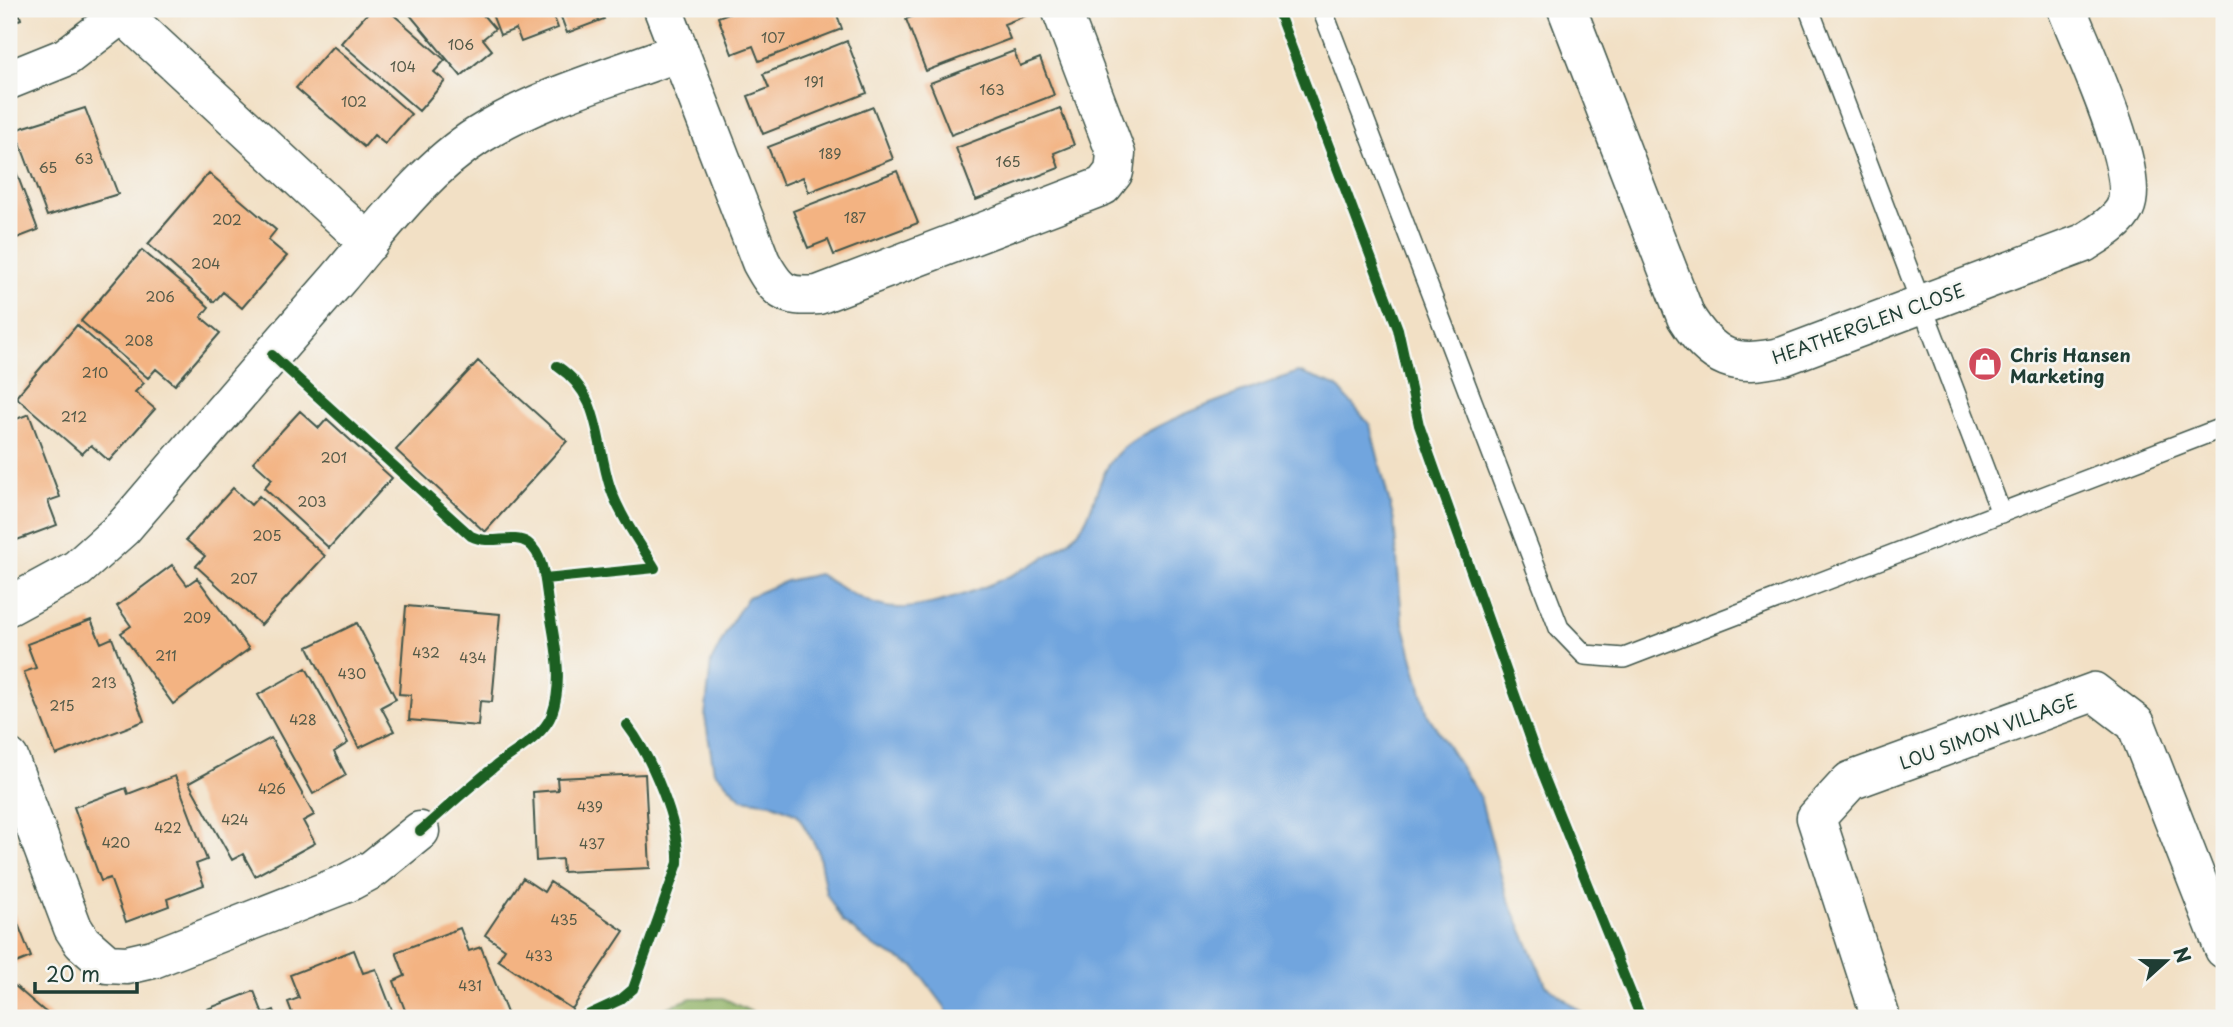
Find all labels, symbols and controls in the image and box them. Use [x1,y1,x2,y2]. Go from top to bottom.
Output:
house number: 107 [761,27,785,48]
house number: 106 [448,34,474,55]
house number: 104 [390,56,416,77]
house number: 191 [804,71,824,92]
house number: 163 [979,79,1005,100]
house number: 102 [341,91,367,112]
house number: 189 [818,143,842,164]
house number: 63 [75,148,93,169]
house number: 165 [996,151,1020,172]
house number: 65 [39,157,57,178]
house number: 187 [844,207,866,228]
house number: 202 [212,209,242,230]
house number: 204 [191,253,221,274]
street label: HEATHERGLEN CLOSE [1768,276,1968,370]
house number: 206 [145,286,175,307]
house number: 208 [124,330,154,351]
place label: Chris Hansen Marketing [2010,341,2131,389]
shop icon: Chris Hansen Marketing [1966,345,2004,383]
house number: 210 [82,362,108,383]
house number: 212 [61,406,87,427]
house number: 201 [321,447,347,468]
house number: 203 [298,491,326,512]
house number: 205 [253,525,281,546]
house number: 207 [230,568,258,589]
house number: 209 [183,607,211,628]
house number: 432 [412,642,440,663]
house number: 211 [155,645,177,666]
house number: 434 [459,647,487,668]
house number: 430 [338,663,366,684]
house number: 213 [91,672,117,693]
street label: LOU SIMON VILLAGE [1895,686,2081,776]
house number: 215 [49,695,75,716]
house number: 428 [289,709,317,730]
house number: 426 [258,778,286,799]
house number: 439 [577,796,603,817]
house number: 424 [221,809,249,830]
house number: 422 [154,817,182,838]
house number: 420 [102,832,130,853]
house number: 437 [579,833,605,854]
house number: 435 [551,909,577,930]
north arrow [2132,926,2202,996]
text: N [2167,943,2199,967]
house number: 433 [525,945,553,966]
scale bar [35,950,136,994]
text: 20 m [46,957,100,989]
house number: 431 [458,975,482,996]

